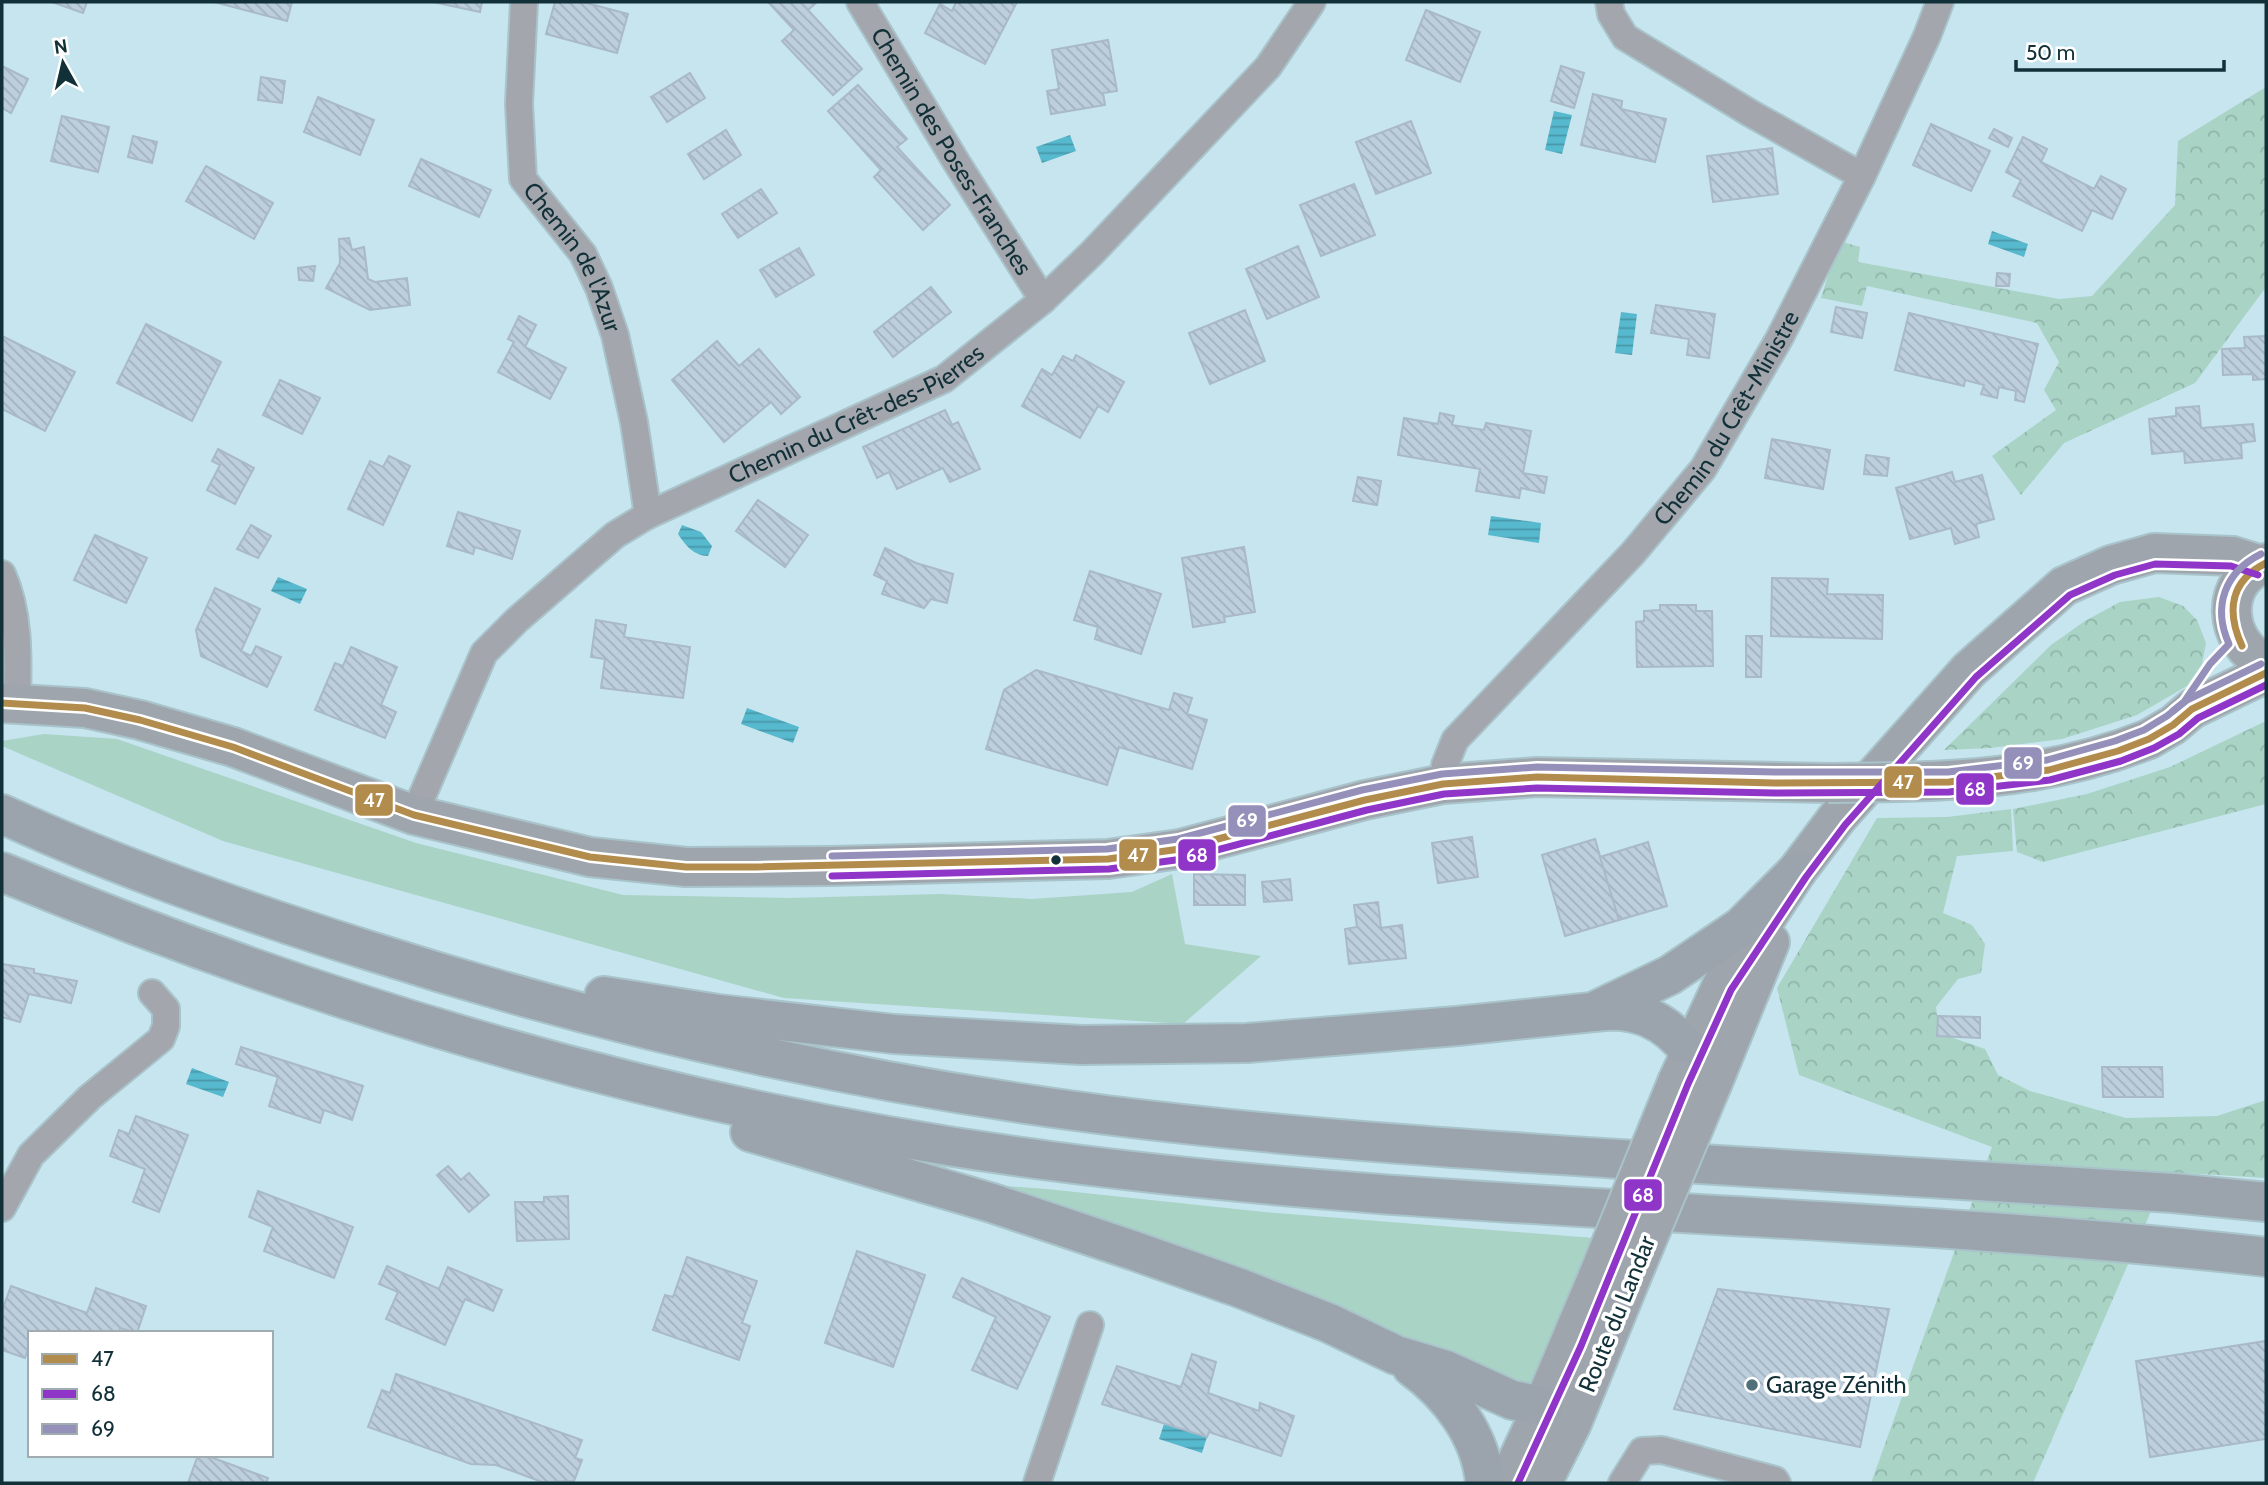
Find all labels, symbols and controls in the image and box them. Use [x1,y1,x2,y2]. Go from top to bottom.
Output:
street label: Chemin des Poses-Franches [865,22,1039,280]
north arrow [28,28,98,98]
scale bar [2016,28,2224,72]
text: N [52,34,69,59]
text: 50 m [2026,40,2075,65]
street label: Chemin de l'Azur [517,176,628,336]
street label: Chemin du Crêt-Ministre [1647,306,1805,531]
street label: Chemin du Crêt-des-Pierres [724,338,990,490]
line badge: 69 [2003,746,2043,780]
text: 69 [2012,752,2034,775]
line badge: 47 [1883,765,1923,799]
text: 47 [1892,771,1914,794]
line badge: 68 [1955,772,1995,806]
text: 68 [1964,778,1986,801]
line badge: 47 [354,783,394,817]
text: 47 [363,789,385,812]
line badge: 69 [1227,804,1267,838]
text: 69 [1236,809,1258,832]
line badge: 47 [1118,838,1158,872]
line badge: 68 [1177,838,1217,872]
text: 47 [1127,844,1149,867]
text: 68 [1186,844,1208,867]
unlabelled marker [1049,853,1063,867]
line badge: 68 [1623,1178,1663,1212]
text: 68 [1632,1184,1654,1207]
street label: Route du Landar [1572,1231,1661,1396]
legend [28,1331,273,1457]
text: 47 [91,1346,114,1371]
place label: Garage Zénith [1766,1370,1907,1399]
marker: Garage Zénith [1744,1377,1760,1393]
text: 68 [91,1381,116,1406]
text: 69 [91,1416,115,1441]

